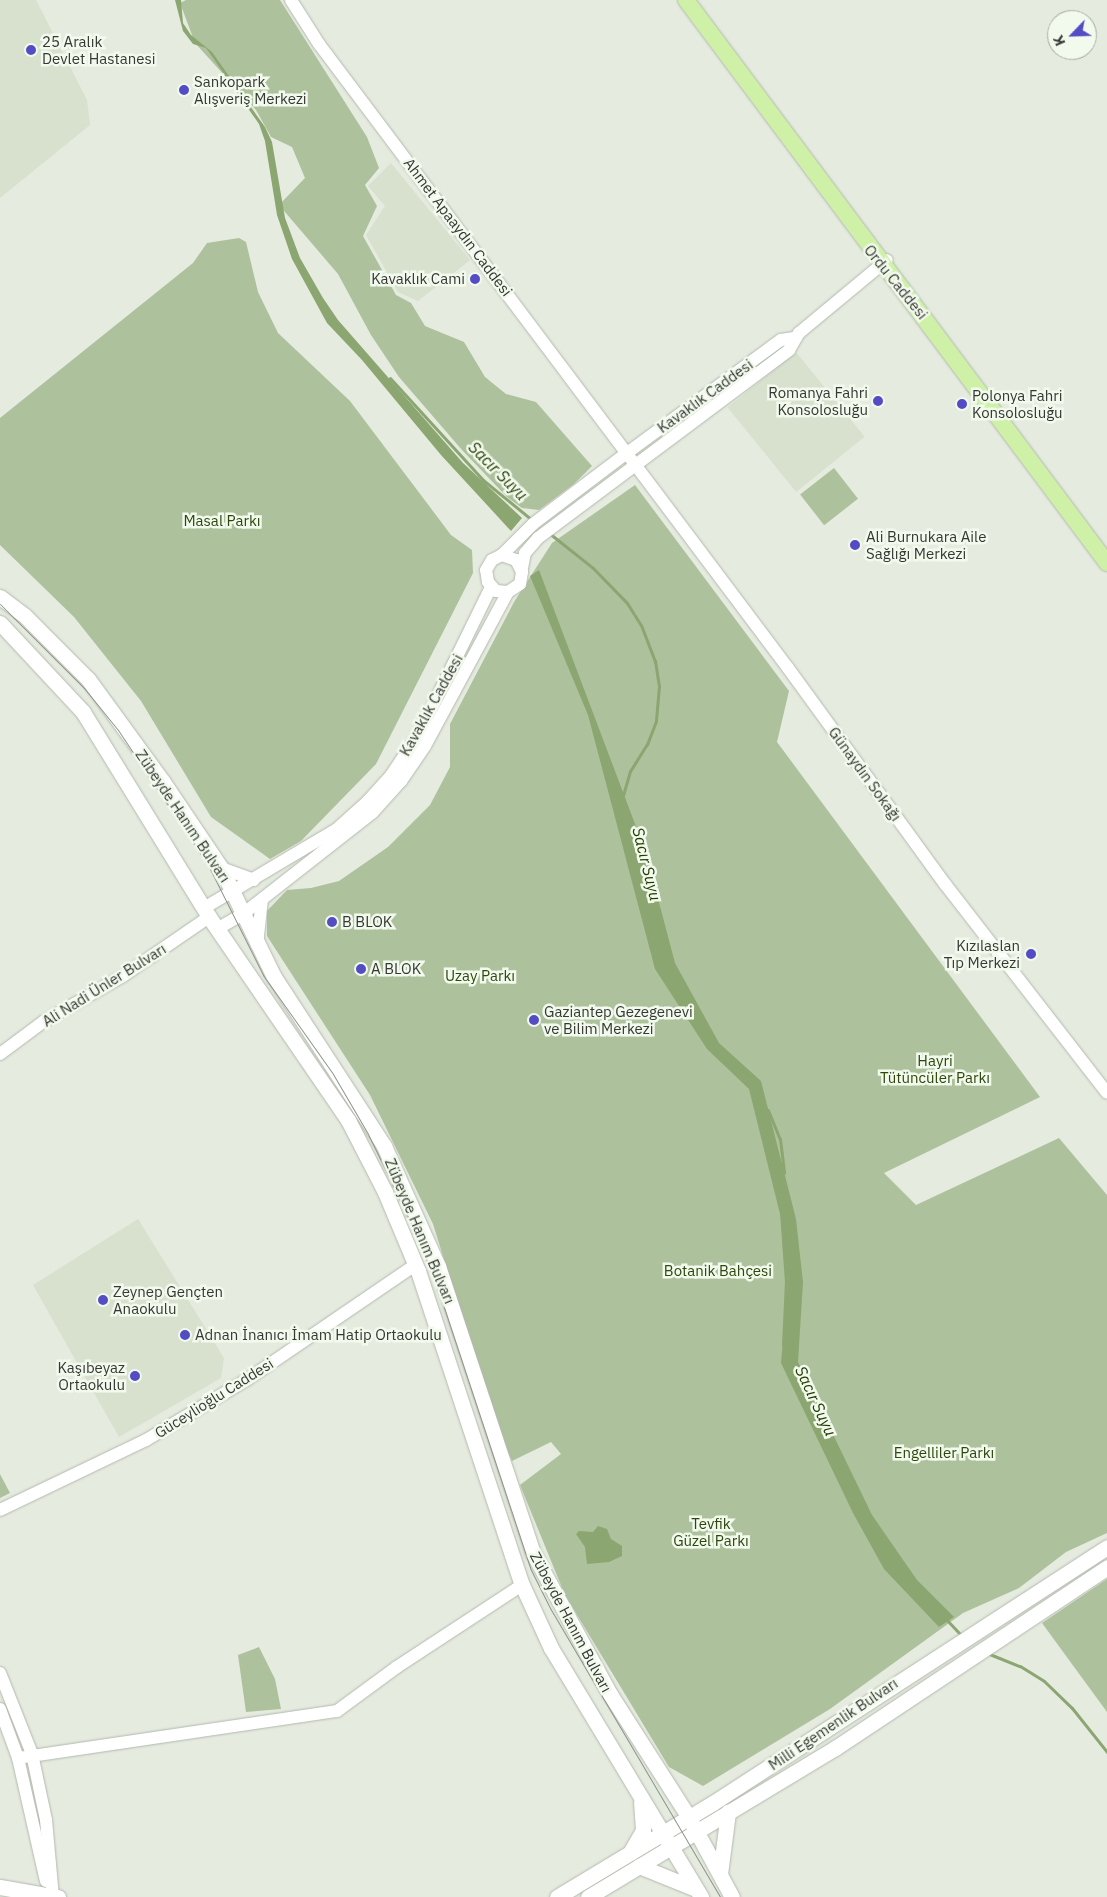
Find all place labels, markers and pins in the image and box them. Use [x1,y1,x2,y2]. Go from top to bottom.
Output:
place label: 25 Aralık Devlet Hastanesi [42,32,156,67]
marker: 25 Aralık Devlet Hastanesi [24,43,38,57]
place label: Sankopark Alışveriş Merkezi [194,72,307,107]
marker: Sankopark Alışveriş Merkezi [178,84,190,96]
place label: Kavaklık Cami [371,270,465,288]
marker: Kavaklık Cami [469,273,481,285]
place label: Romanya Fahri Konsolosluğu [768,383,868,418]
place label: Polonya Fahri Konsolosluğu [972,386,1063,421]
marker: Romanya Fahri Konsolosluğu [872,395,884,407]
marker: Polonya Fahri Konsolosluğu [956,398,968,410]
place label: Ali Burnukara Aile Sağlığı Merkezi [866,527,986,562]
marker: Ali Burnukara Aile Sağlığı Merkezi [848,538,862,552]
place label: B BLOK [342,913,392,931]
marker: B BLOK [326,916,338,928]
place label: Kızılaslan Tıp Merkezi [944,936,1020,971]
marker: Kızılaslan Tıp Merkezi [1024,947,1038,961]
place label: A BLOK [371,960,421,978]
marker: A BLOK [355,963,367,975]
place label: Gaziantep Gezegenevi ve Bilim Merkezi [544,1002,693,1037]
marker: Gaziantep Gezegenevi ve Bilim Merkezi [528,1014,540,1026]
place label: Zeynep Gençten Anaokulu [113,1282,223,1317]
marker: Zeynep Gençten Anaokulu [97,1294,109,1306]
place label: Adnan İnanıcı İmam Hatip Ortaokulu [195,1326,442,1344]
marker: Adnan İnanıcı İmam Hatip Ortaokulu [179,1329,191,1341]
place label: Kaşıbeyaz Ortaokulu [58,1358,125,1393]
marker: Kaşıbeyaz Ortaokulu [129,1370,141,1382]

